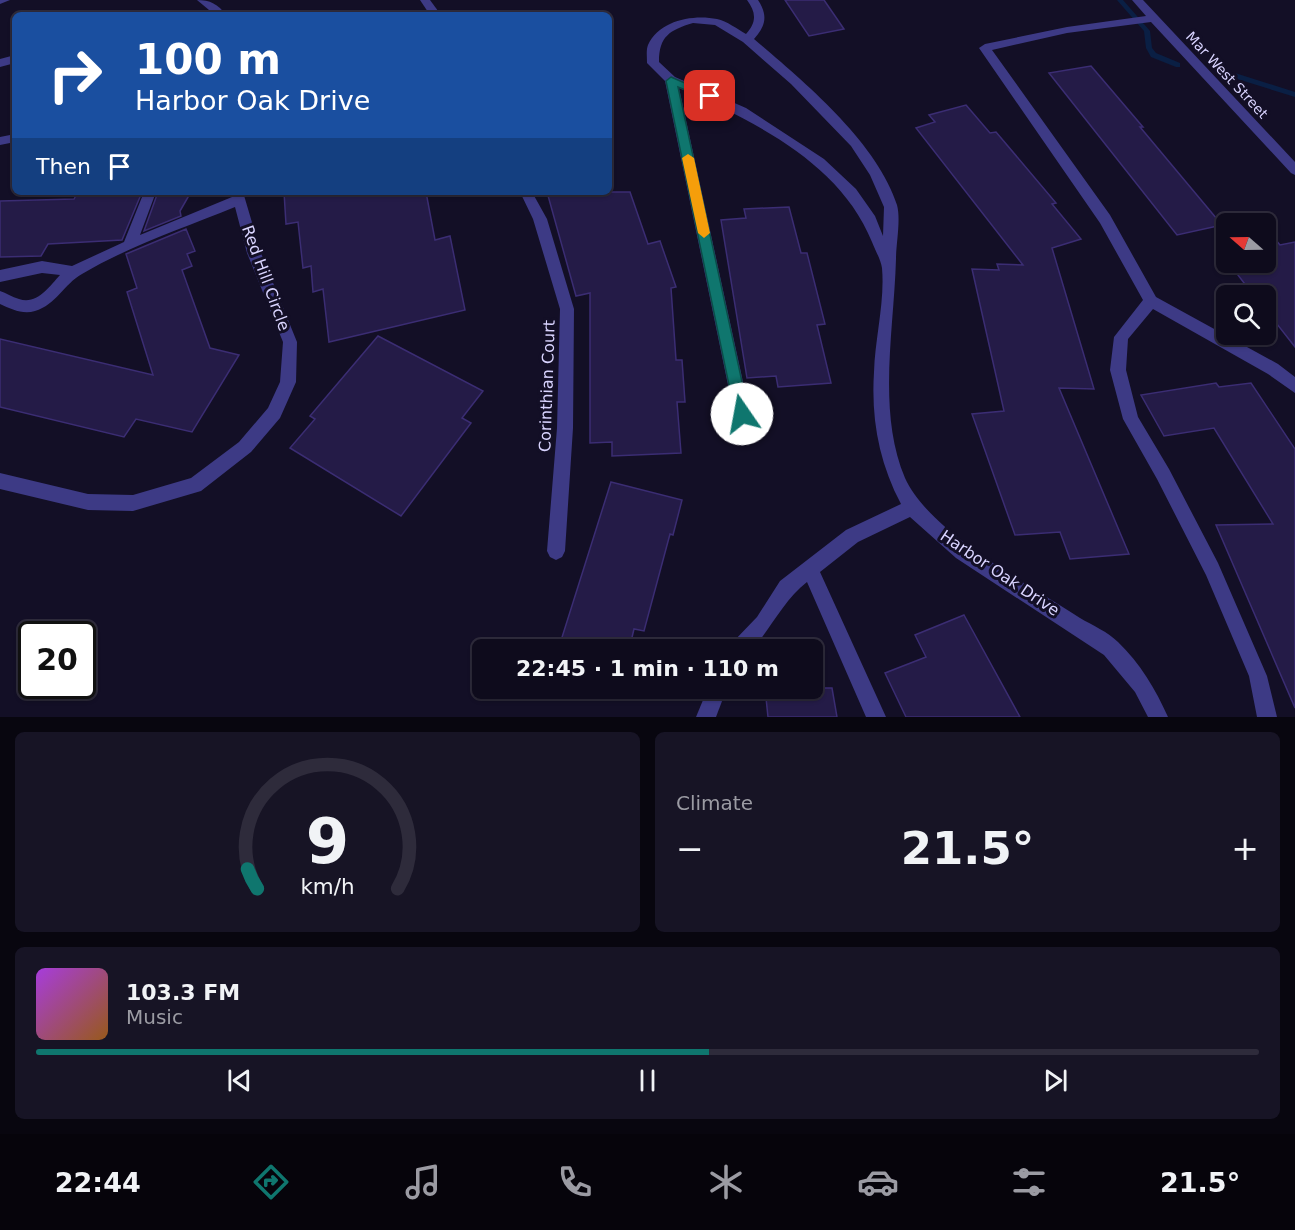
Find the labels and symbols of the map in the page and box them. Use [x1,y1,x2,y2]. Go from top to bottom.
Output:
street label: Mar West Street [1183,28,1271,122]
pin [684,70,735,121]
north arrow [1216,213,1276,273]
street label: Red Hill Circle [238,223,294,333]
street label: Corinthian Court [535,320,559,452]
position arrow [710,382,774,446]
street label: Harbor Oak Drive [937,526,1063,620]
speed limit sign: 20 [18,621,96,699]

